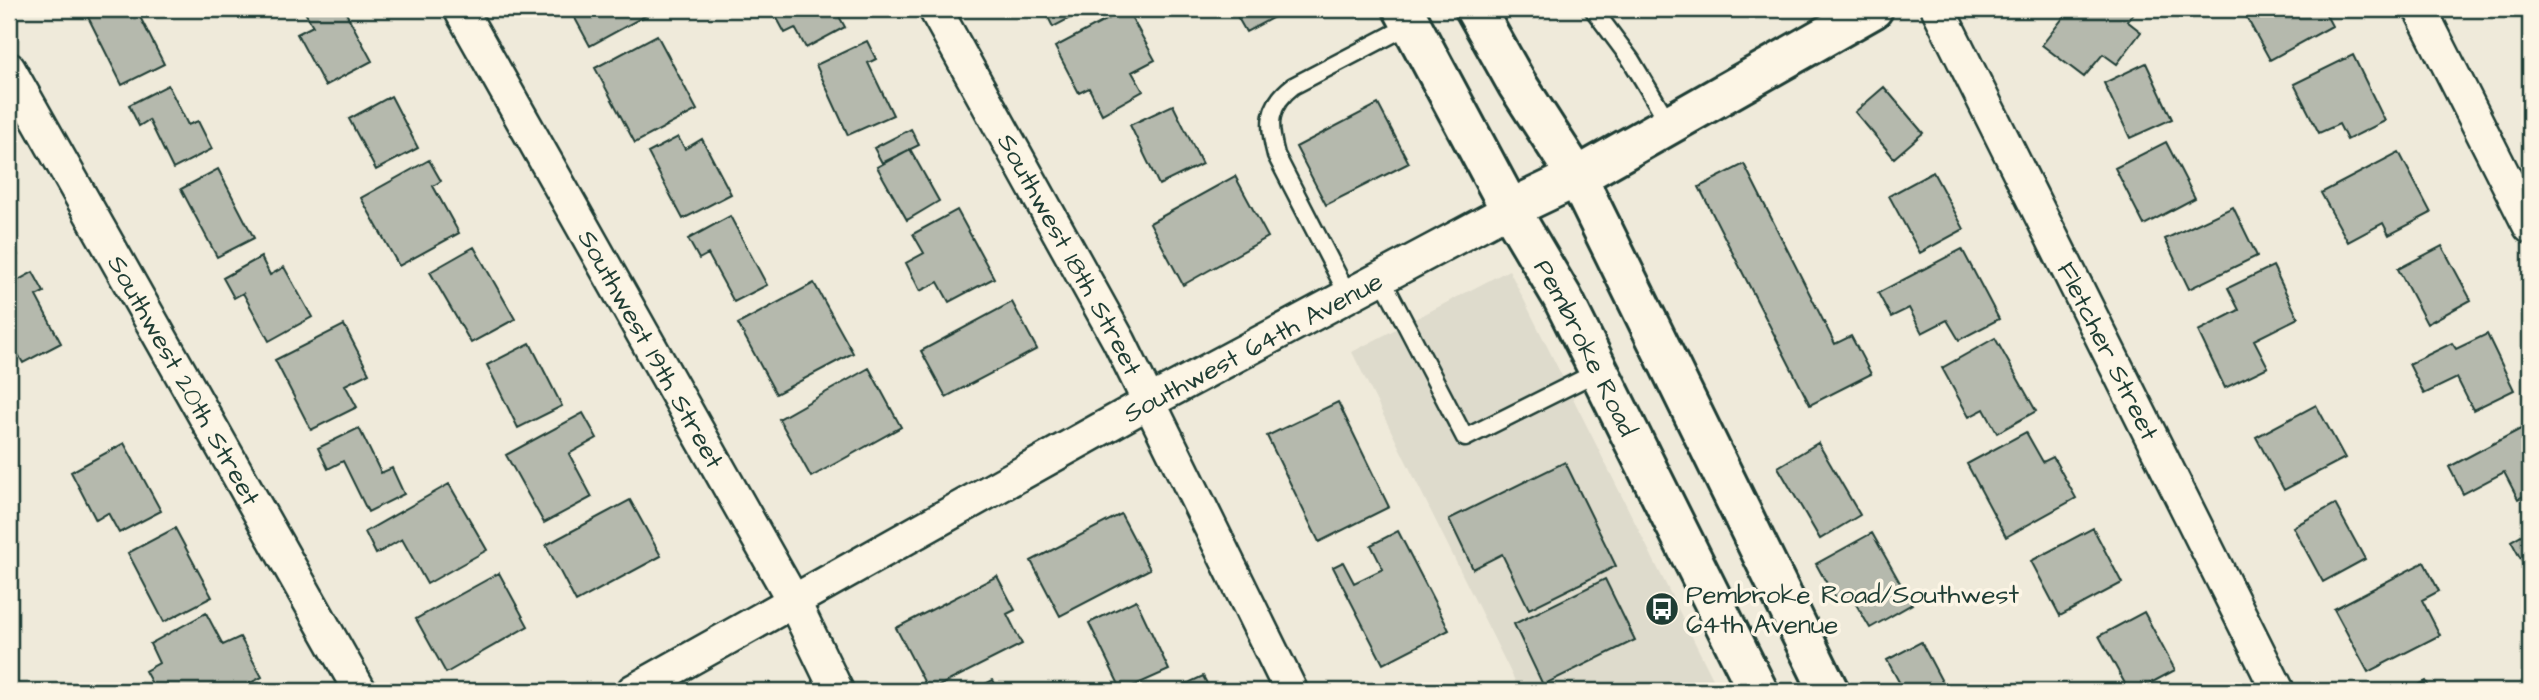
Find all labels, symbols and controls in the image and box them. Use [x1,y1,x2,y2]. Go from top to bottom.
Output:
street label: Southwest 18th Street [988,127,1150,382]
street label: Southwest 19th Street [569,223,733,476]
street label: Southwest 20th Street [99,249,269,513]
street label: Pembroke Road [1525,253,1646,443]
street label: Fletcher Street [2048,256,2167,447]
street label: Southwest 64th Avenue [1117,263,1389,432]
place label: Pembroke Road/Southwest 64th Avenue [1686,577,2020,643]
bus stop icon: Pembroke Road/Southwest 64th Avenue [1643,590,1681,628]

